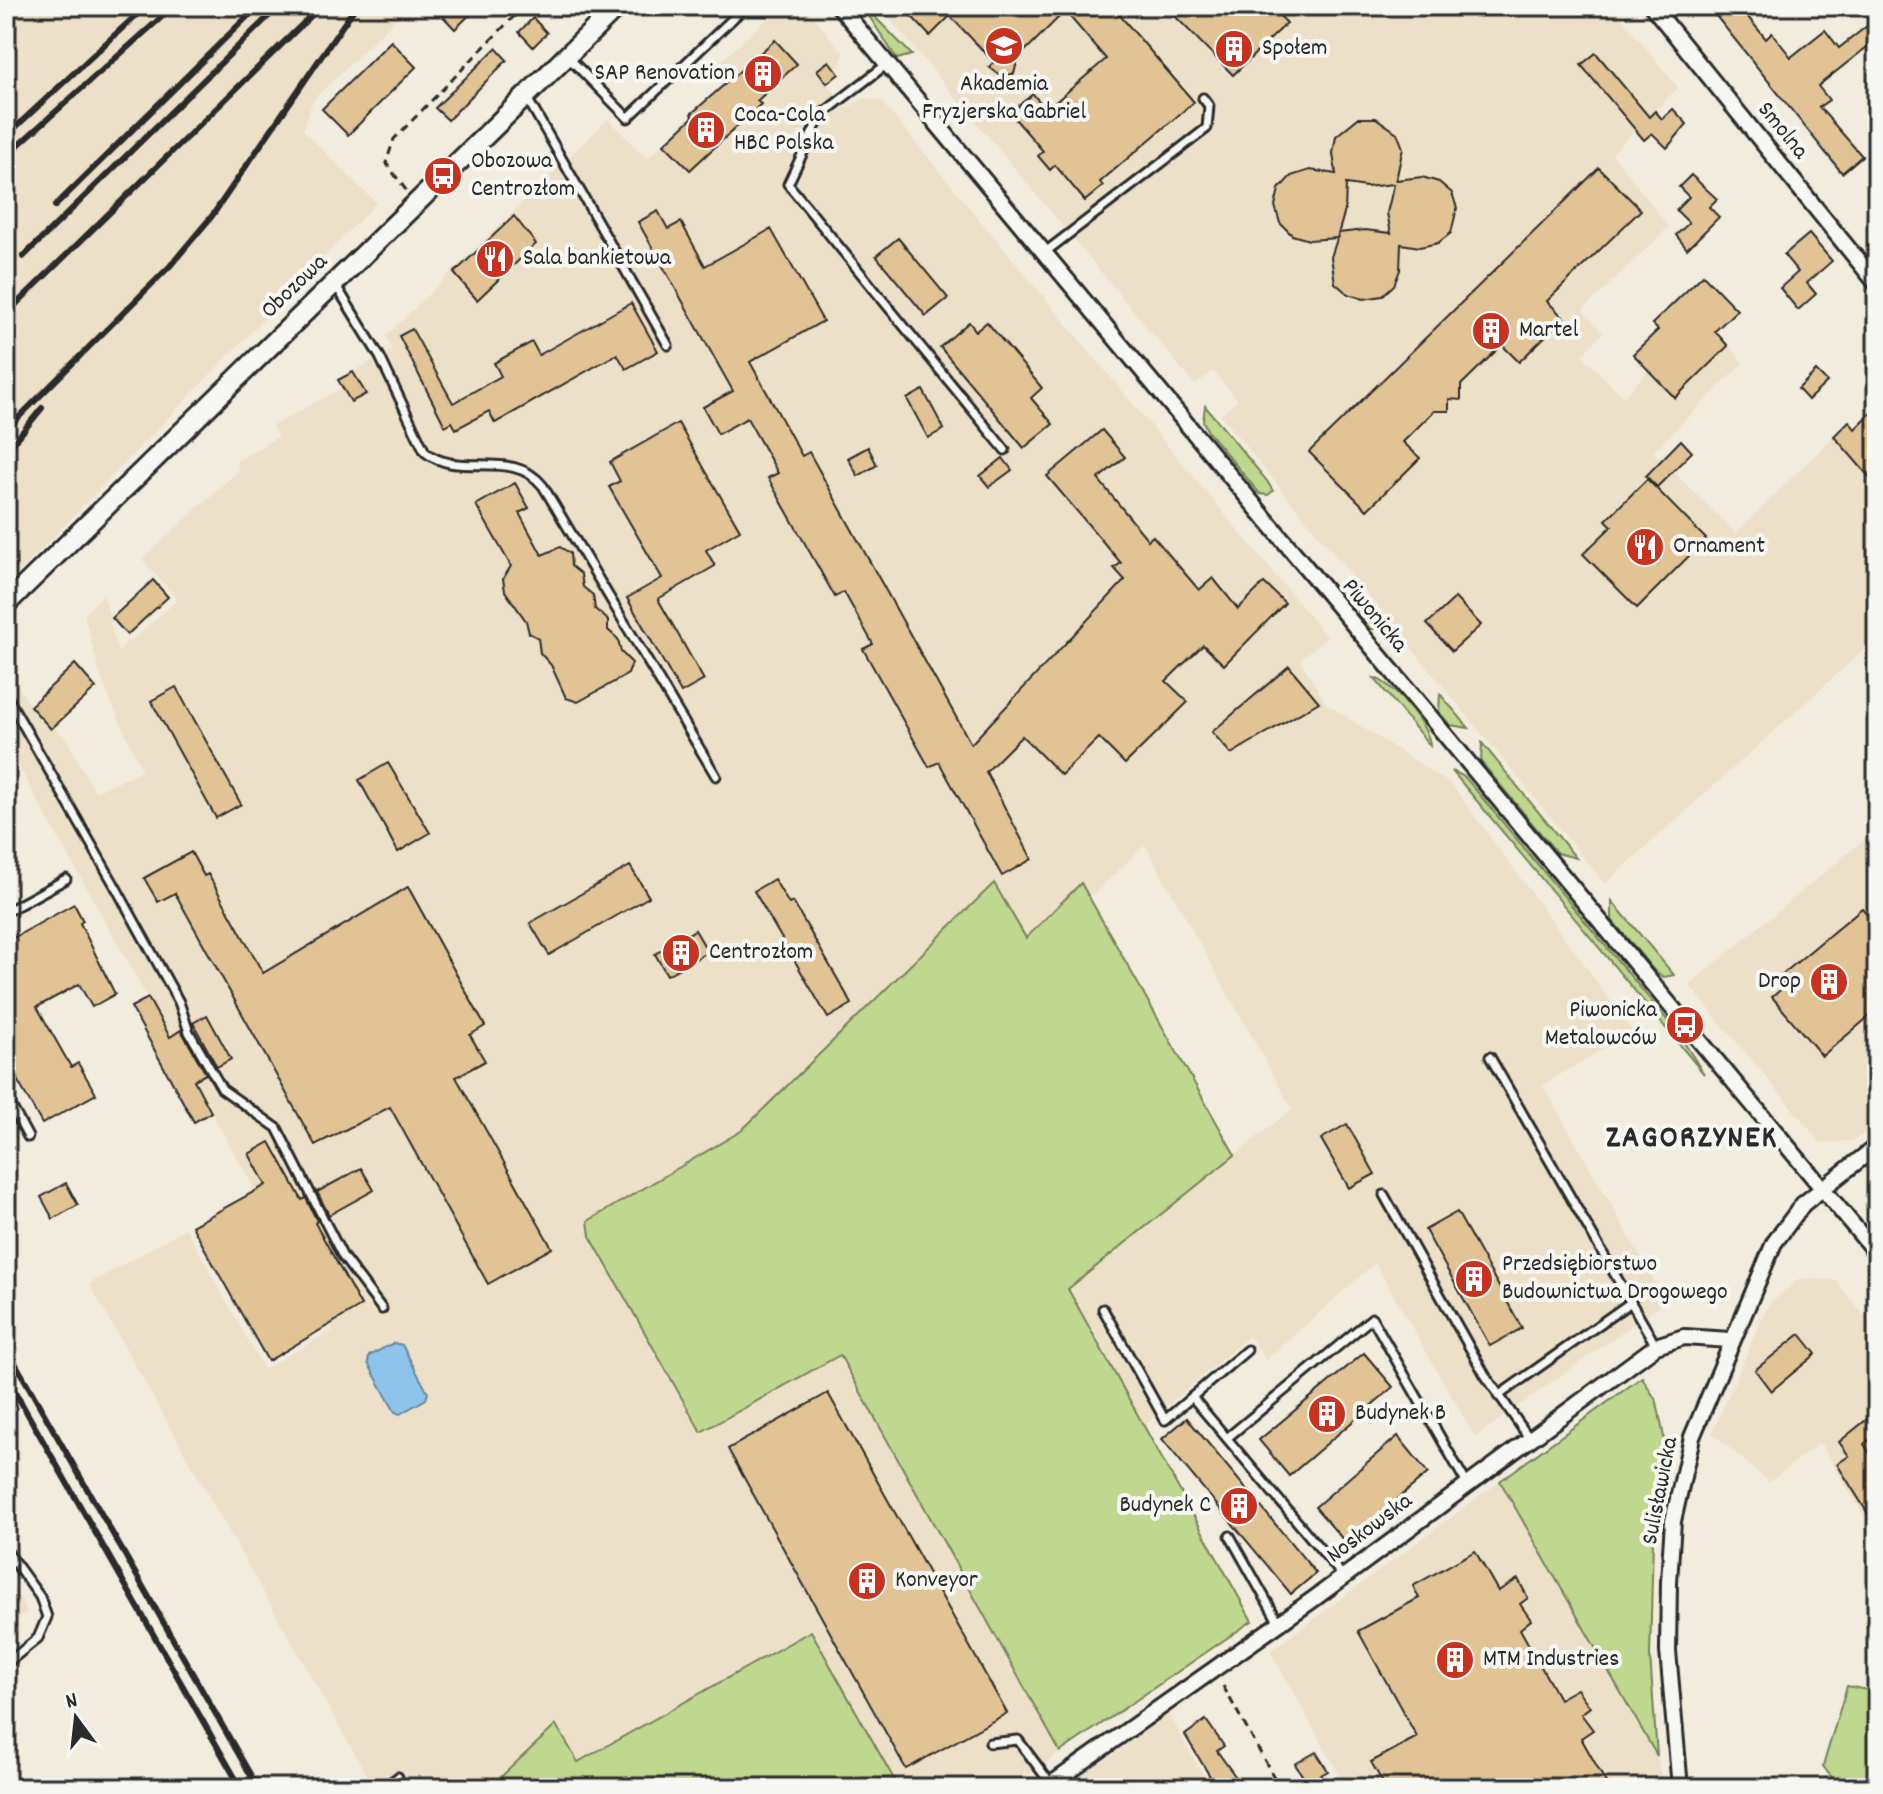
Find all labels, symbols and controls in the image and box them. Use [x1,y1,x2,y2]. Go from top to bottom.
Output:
school or university icon: Akademia Fryzjerska Gabriel [983,25,1025,67]
building icon: Społem [1213,28,1255,70]
place label: Społem [1262,32,1327,66]
building icon: SAP Renovation [742,53,784,95]
place label: SAP Renovation [595,57,735,91]
place label: Akademia Fryzjerska Gabriel [922,68,1086,130]
street label: Smolna [1748,95,1816,168]
place label: Coca-Cola HBC Polska [734,99,834,161]
building icon: Coca-Cola HBC Polska [685,109,727,151]
place label: Obozowa Centrozłom [471,145,575,207]
bus stop icon: Obozowa Centrozłom [422,155,464,197]
restaurant icon: Sala bankietowa [474,238,516,280]
place label: Sala bankietowa [523,242,672,276]
street label: Obozowa [254,246,337,327]
building icon: Martel [1470,310,1512,352]
place label: Martel [1519,314,1579,348]
restaurant icon: Ornament [1624,526,1666,568]
place label: Ornament [1673,530,1765,564]
street label: Piwonicka [1333,571,1416,661]
building icon: Centrozłom [660,932,702,974]
place label: Centrozłom [709,936,813,970]
building icon: Drop [1808,961,1850,1003]
place label: Drop [1758,965,1801,999]
place label: Piwonicka Metalowców [1545,994,1658,1056]
bus stop icon: Piwonicka Metalowców [1664,1004,1706,1046]
district label: ZAGORZYNEK [1606,1117,1778,1163]
place label: Przedsiębiorstwo Budownictwa Drogowego [1502,1248,1728,1310]
building icon: Przedsiębiorstwo Budownictwa Drogowego [1453,1258,1495,1300]
building icon: Budynek B [1306,1393,1348,1435]
place label: Budynek B [1355,1397,1446,1431]
street label: Sulisławicka [1634,1434,1688,1548]
building icon: Budynek C [1218,1485,1260,1527]
street label: Noskowska [1320,1485,1421,1573]
place label: Budynek C [1119,1489,1211,1523]
building icon: Konveyor [846,1560,888,1602]
place label: Konveyor [895,1564,978,1598]
building icon: MTM Industries [1434,1639,1476,1681]
place label: MTM Industries [1483,1643,1619,1677]
north arrow [36,1678,116,1758]
text: N [62,1686,81,1718]

